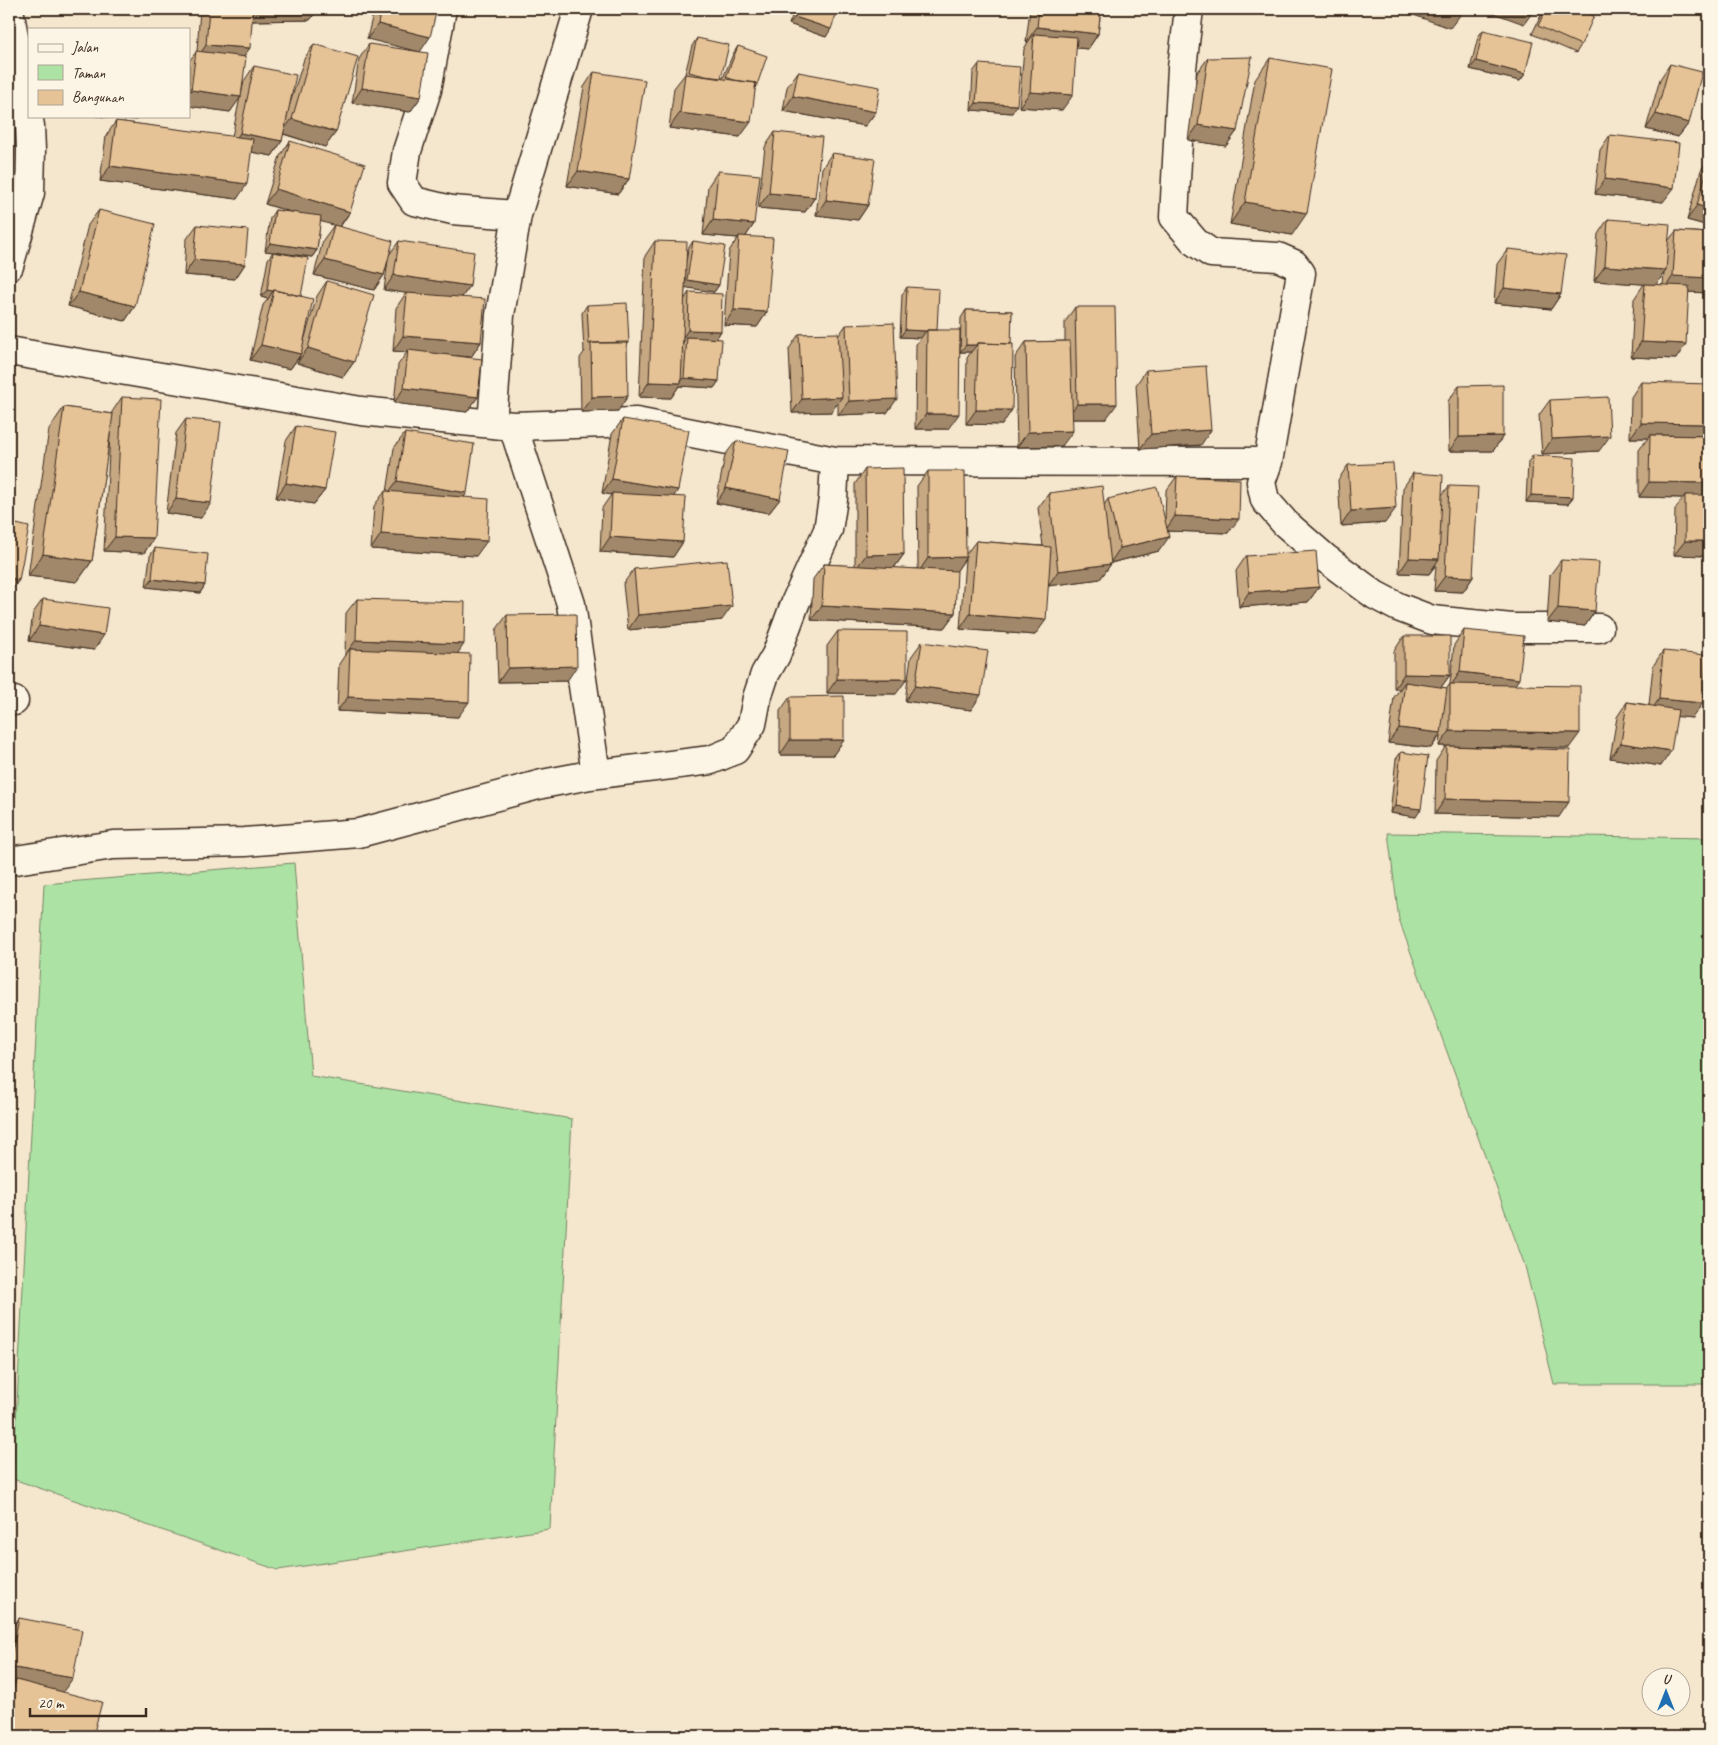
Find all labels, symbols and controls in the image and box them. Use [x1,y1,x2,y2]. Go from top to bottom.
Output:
legend [28,28,190,118]
text: Jalan [71,38,99,57]
text: Taman [72,64,105,83]
text: Bangunan [72,88,125,107]
north arrow [1640,1668,1690,1718]
text: U [1663,1671,1673,1688]
scale bar [30,1685,146,1717]
text: 20 m [38,1694,65,1713]

